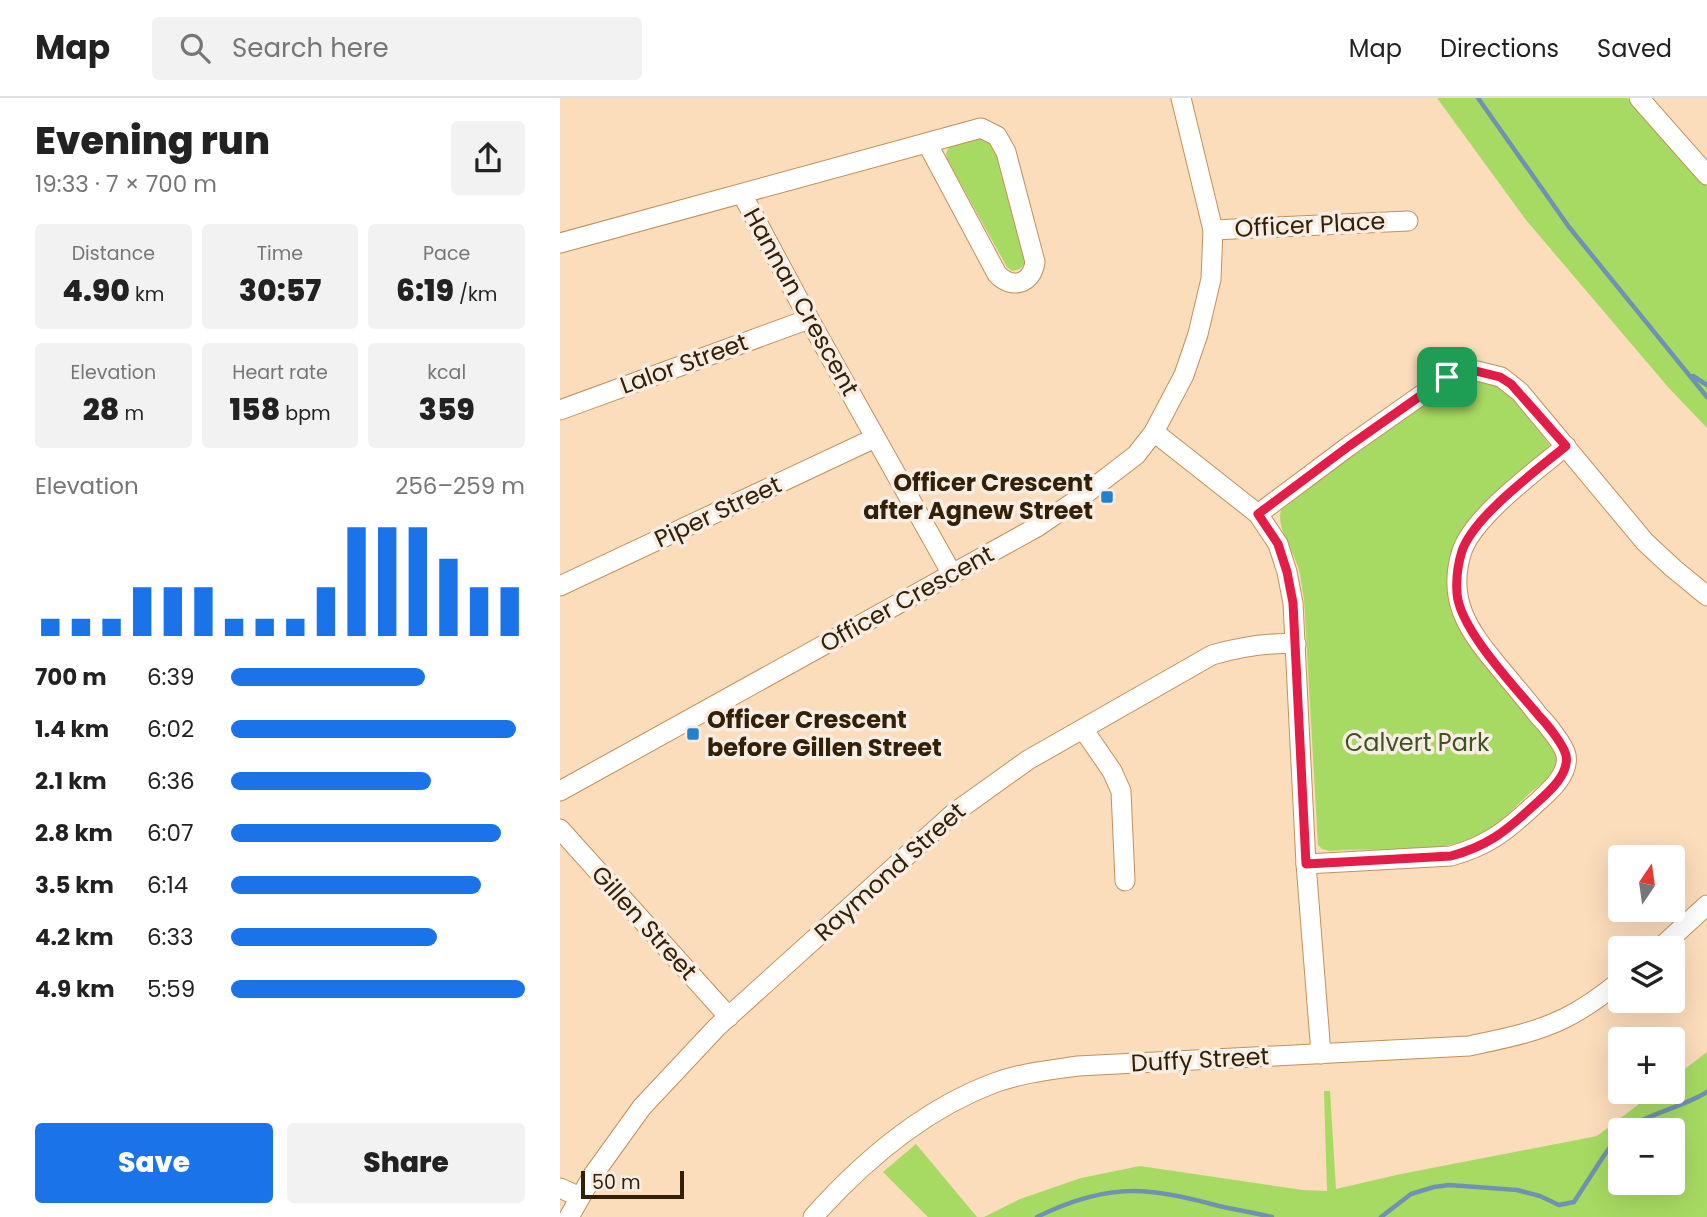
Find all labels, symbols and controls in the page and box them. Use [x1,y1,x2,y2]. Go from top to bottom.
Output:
search box [152,17,642,80]
text: Map [35,24,110,71]
icon: search [176,29,214,67]
text: Search here [232,30,389,66]
text: Map [1349,32,1402,65]
text: Directions [1440,32,1559,65]
text: Saved [1597,32,1672,65]
text: Evening run [35,114,270,167]
button: share [451,121,525,195]
text: 19:33 · 7 × 700 m [35,168,217,200]
street label: Hannan Crescent [736,202,867,402]
street label: Officer Place [1234,204,1386,245]
text: Distance [72,240,155,267]
text: Time [257,240,303,267]
text: Pace [423,240,470,267]
text: 4.90 [62,269,130,312]
text: 30:57 [239,269,321,312]
text: 6:19 [396,269,454,312]
text: km [130,281,164,308]
text: /km [454,281,497,308]
street label: Lalor Street [615,325,752,402]
pin [1417,347,1477,407]
icon: arrive [1428,358,1466,396]
text: Elevation [71,359,156,386]
text: Heart rate [232,359,328,386]
text: kcal [427,359,466,386]
text: 28 [83,388,119,431]
text: 158 [229,388,280,431]
text: 359 [419,388,475,431]
text: m [119,400,144,427]
text: bpm [280,400,331,427]
place label: Officer Crescent after Agnew Street [863,466,1093,527]
street label: Piper Street [649,468,787,555]
text: Elevation [35,470,139,502]
text: 256–259 m [395,470,525,502]
marker: Officer Crescent after Agnew Street [1099,489,1115,505]
street label: Officer Crescent [814,537,1000,660]
text: 700 m [35,661,107,693]
text: 6:39 [147,661,195,693]
place label: Officer Crescent before Gillen Street [707,703,942,764]
text: 1.4 km [35,713,109,745]
text: 6:02 [147,713,194,745]
marker: Officer Crescent before Gillen Street [685,726,701,742]
park label: Calvert Park [1345,726,1490,759]
text: 2.1 km [35,765,107,797]
text: 6:36 [147,765,195,797]
street label: Raymond Street [807,795,972,948]
text: 2.8 km [35,817,113,849]
text: 6:07 [147,817,194,849]
north arrow [1608,845,1685,922]
map controls [1608,845,1685,1195]
street label: Gillen Street [584,858,705,987]
text: 3.5 km [35,869,114,901]
text: 6:14 [147,869,188,901]
text: 4.2 km [35,921,114,953]
text: 6:33 [147,921,194,953]
button: layers [1608,936,1685,1013]
text: 4.9 km [35,973,115,1005]
text: 5:59 [147,973,195,1005]
button: + [1608,1027,1685,1104]
street label: Duffy Street [1130,1039,1270,1080]
button: − [1608,1118,1685,1195]
button: Save [35,1123,273,1203]
button: Share [287,1123,525,1203]
scale bar [581,1168,684,1200]
text: 50 m [592,1169,641,1196]

